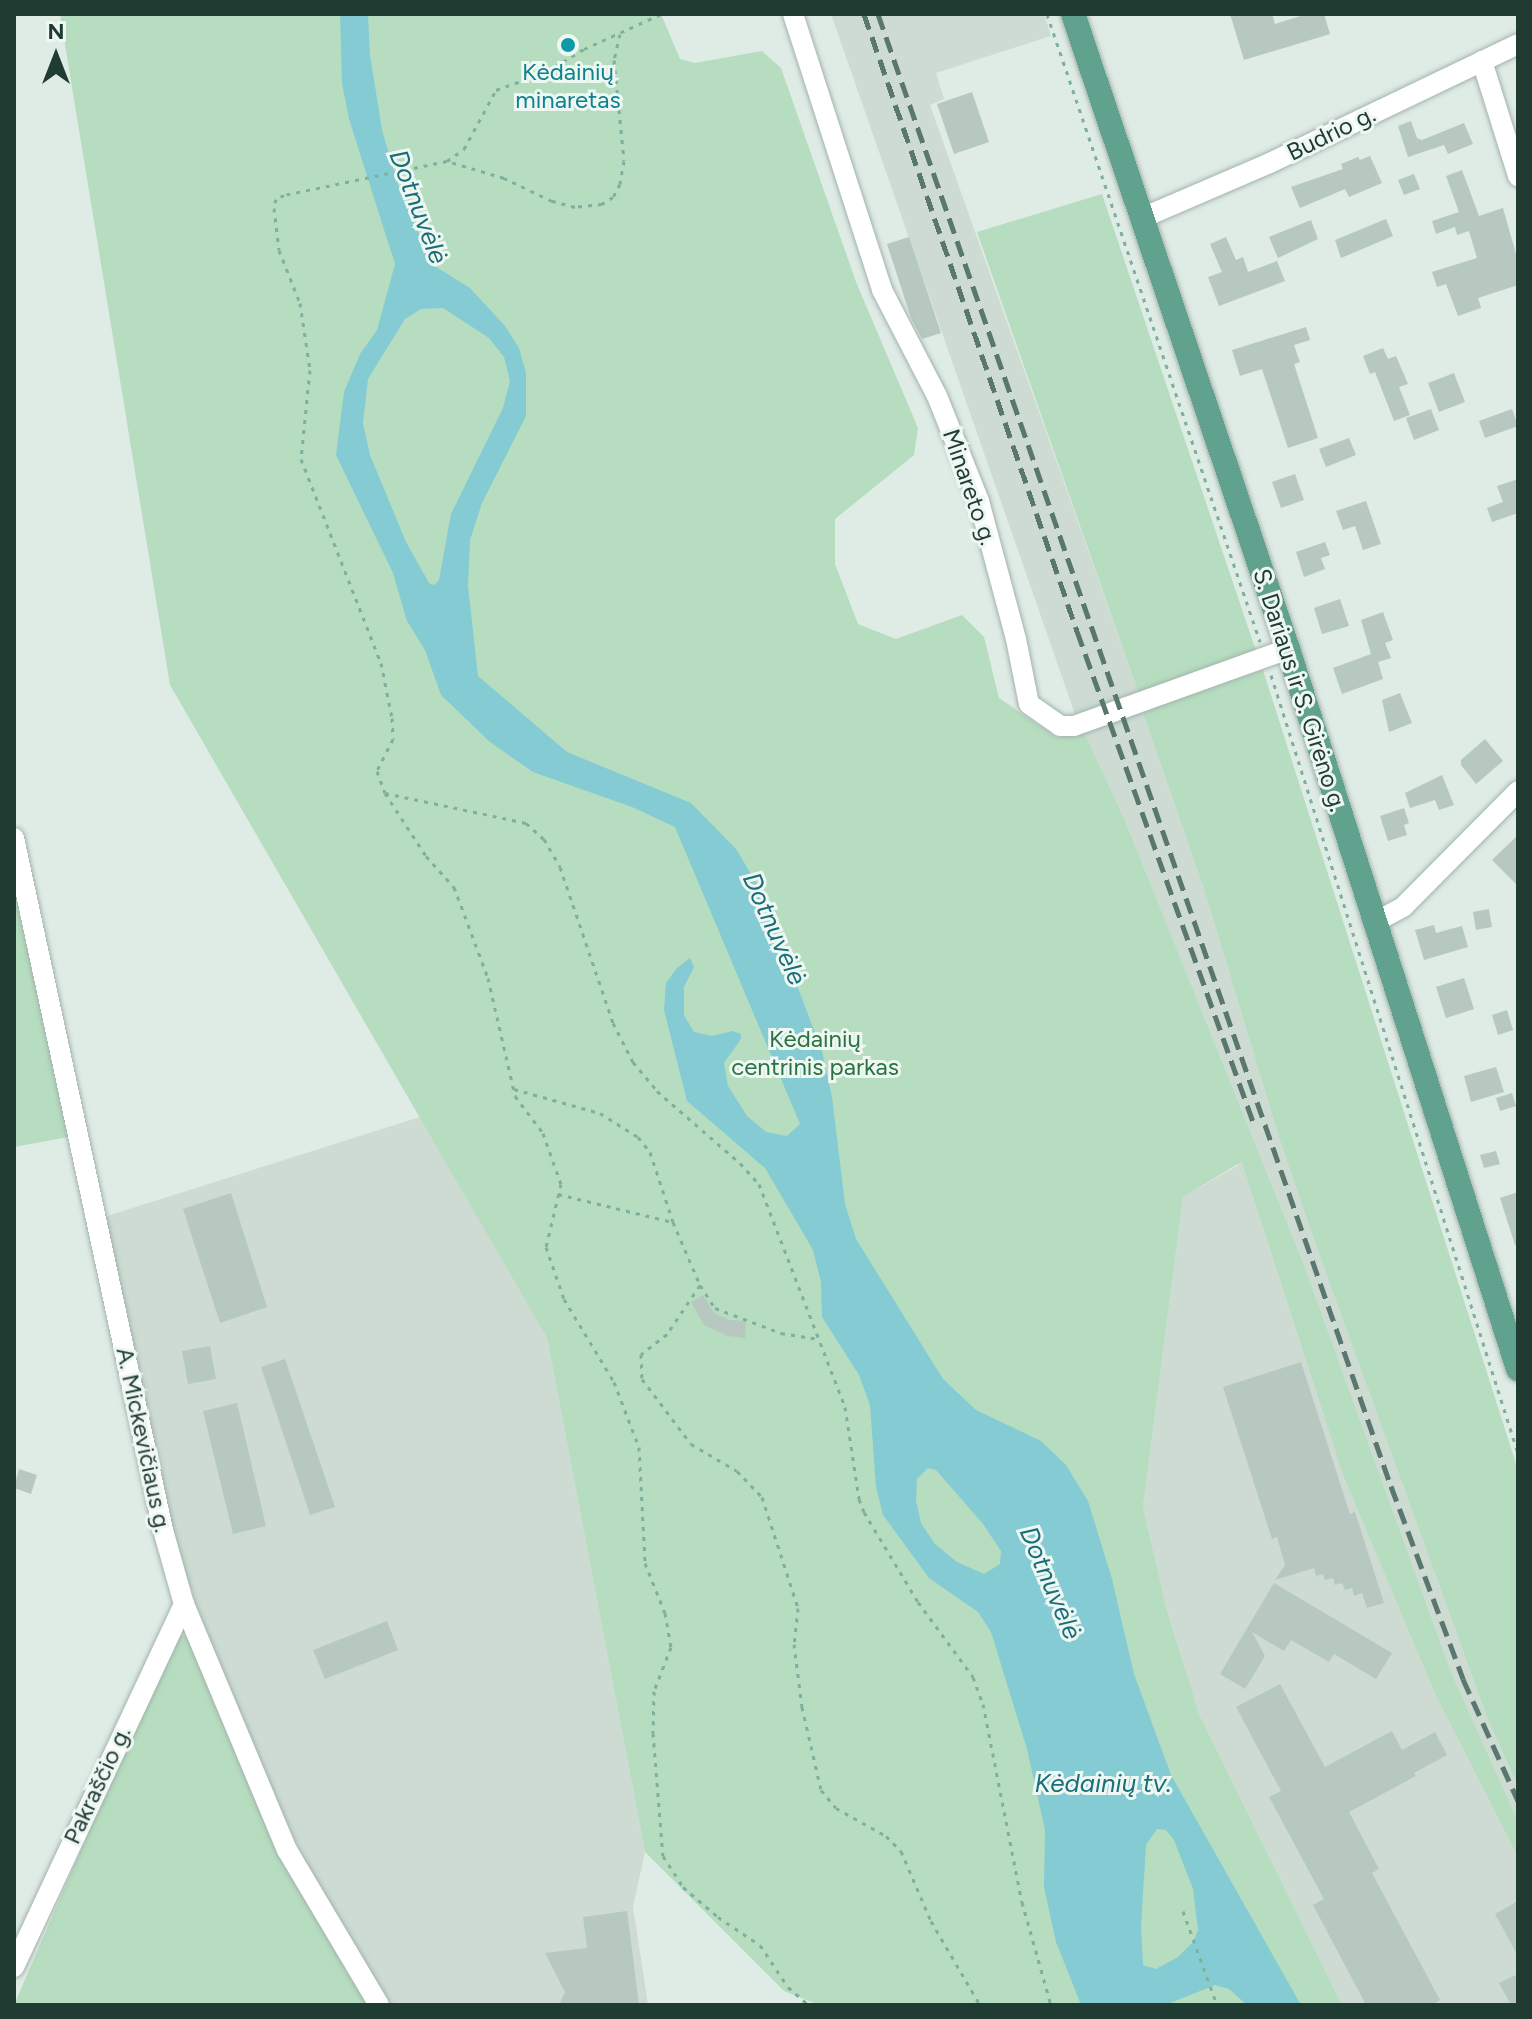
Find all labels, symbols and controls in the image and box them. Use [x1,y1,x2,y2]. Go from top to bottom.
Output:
north arrow [16,16,96,96]
text: N [47,18,65,45]
marker: Kėdainių minaretas [559,36,577,54]
place label: Kėdainių minaretas [515,58,621,114]
street label: Budrio g. [1282,99,1380,167]
water label: Dotnuvėlė [382,145,454,269]
street label: Minareto g. [937,425,1003,549]
street label: S. Dariaus ir S. Girėno g. [1247,565,1353,815]
water label: Dotnuvėlė [735,868,813,990]
park label: Kėdainių centrinis parkas [731,1025,899,1081]
street label: A. Mickevičiaus g. [110,1345,178,1535]
water label: Dotnuvėlė [1012,1522,1088,1644]
street label: Pakraščio g. [57,1722,137,1848]
water label: Kėdainių tv. [1034,1768,1172,1800]

